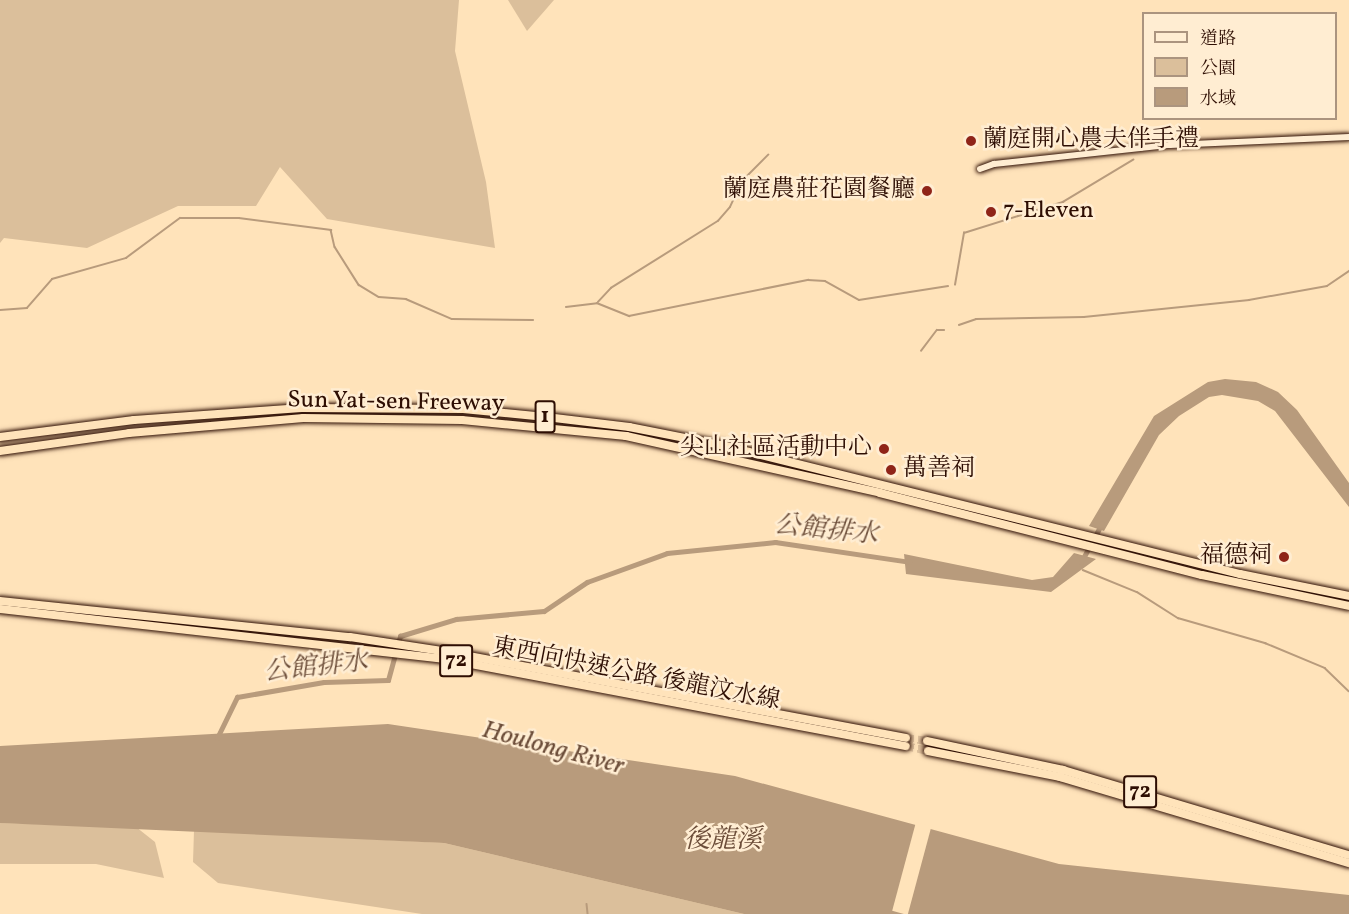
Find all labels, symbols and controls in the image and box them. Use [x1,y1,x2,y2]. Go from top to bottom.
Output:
legend [1142,12,1337,120]
text: 道路 [1200,27,1236,52]
text: 公園 [1200,57,1236,82]
text: 水域 [1200,87,1236,112]
place label: 蘭庭開心農夫伴手禮 [983,127,1199,155]
marker: 蘭庭開心農夫伴手禮 [964,134,978,148]
place label: 蘭庭農莊花園餐廳 [723,177,915,205]
marker: 蘭庭農莊花園餐廳 [920,184,934,198]
place label: 7-Eleven [1003,198,1094,226]
marker: 7-Eleven [984,205,998,219]
street label: Sun Yat-sen Freeway [287,387,505,419]
road number: 1 [534,398,556,436]
place label: 尖山社區活動中心 [680,435,872,463]
marker: 尖山社區活動中心 [877,442,891,456]
place label: 萬善祠 [903,456,975,484]
marker: 萬善祠 [884,463,898,477]
water label: 公館排水 [773,510,879,552]
place label: 福德祠 [1200,543,1272,571]
marker: 福德祠 [1277,550,1291,564]
street label: 東西向快速公路 後龍汶水線 [490,633,782,717]
road number: 72 [438,642,474,680]
water label: 公館排水 [263,647,369,689]
water label: Houlong River [478,715,628,783]
road number: 72 [1122,773,1158,811]
water label: 後龍溪 [684,825,762,857]

